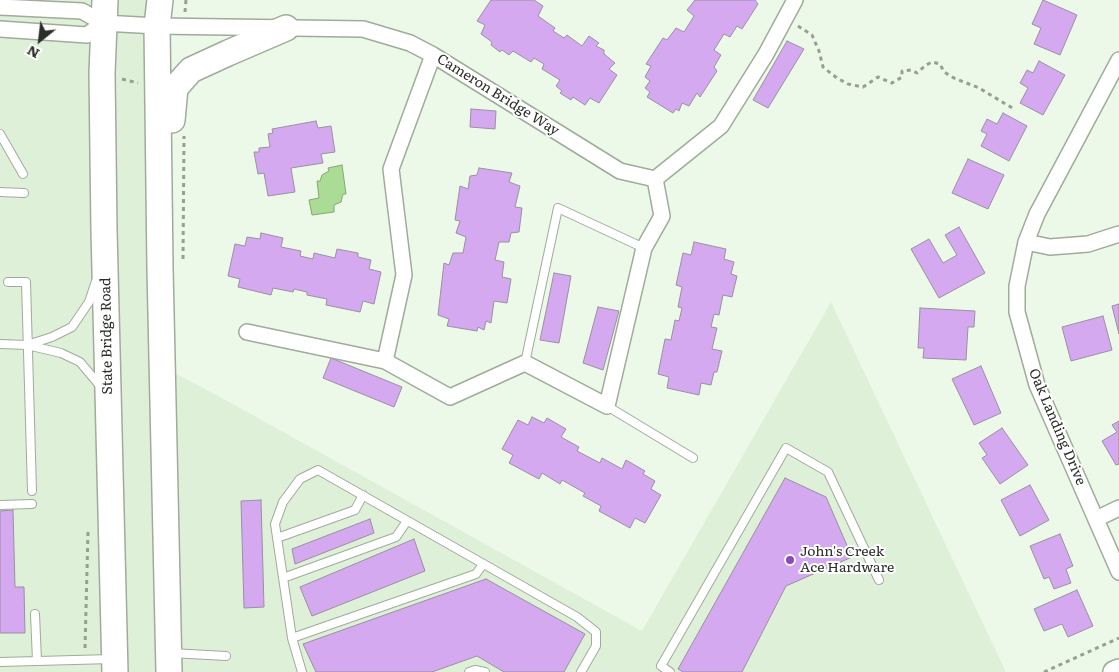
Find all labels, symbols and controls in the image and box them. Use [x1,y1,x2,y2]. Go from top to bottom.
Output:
north arrow [15,15,65,65]
text: N [23,42,43,65]
street label: Cameron Bridge Way [434,51,562,139]
street label: State Bridge Road [98,277,116,395]
street label: Oak Landing Drive [1025,366,1089,488]
place label: John's Creek Ace Hardware [800,544,894,576]
marker: John's Creek Ace Hardware [784,554,796,566]

